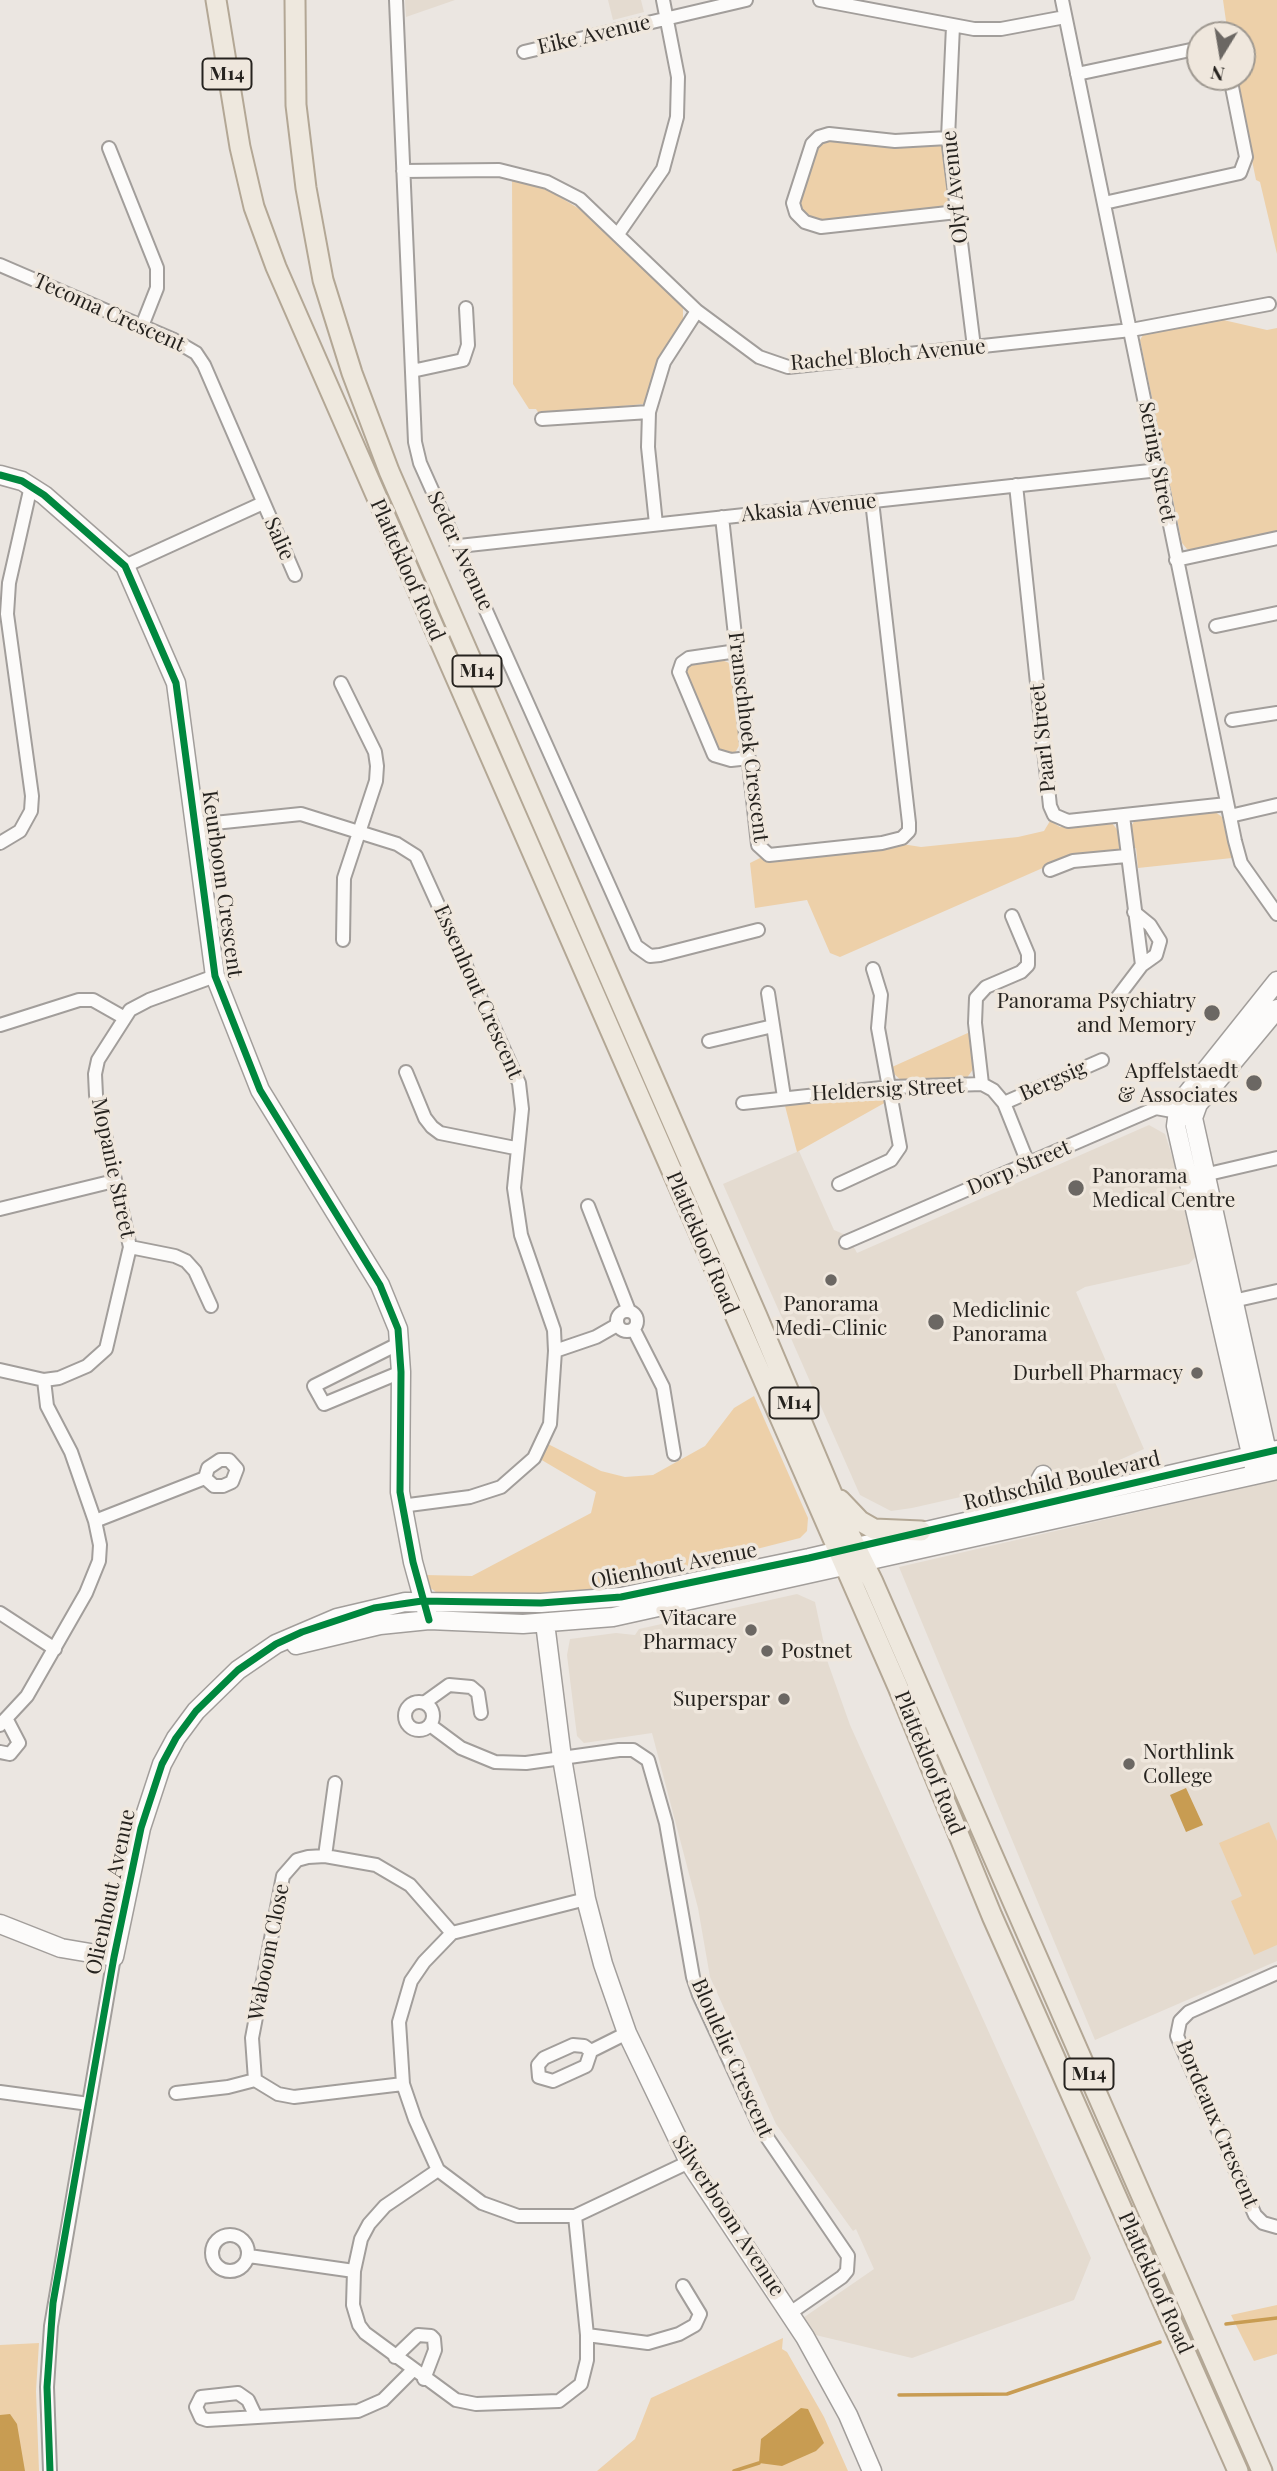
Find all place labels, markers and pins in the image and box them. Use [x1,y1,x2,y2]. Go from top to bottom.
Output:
place label: Panorama Psychiatry and Memory [997,988,1196,1038]
marker: Panorama Psychiatry and Memory [1202,1003,1222,1023]
place label: Apffelstaedt & Associates [1117,1058,1238,1108]
marker: Apffelstaedt & Associates [1244,1073,1264,1093]
place label: Panorama Medical Centre [1092,1163,1235,1213]
marker: Panorama Medical Centre [1066,1178,1086,1198]
marker: Panorama Medi-Clinic [823,1272,839,1288]
place label: Panorama Medi-Clinic [775,1291,887,1341]
place label: Mediclinic Panorama [952,1297,1050,1347]
marker: Mediclinic Panorama [926,1312,946,1332]
place label: Durbell Pharmacy [1013,1360,1183,1386]
marker: Durbell Pharmacy [1189,1365,1205,1381]
place label: Vitacare Pharmacy [643,1605,737,1655]
marker: Vitacare Pharmacy [743,1622,759,1638]
place label: Postnet [781,1638,852,1664]
marker: Postnet [759,1643,775,1659]
place label: Superspar [673,1686,770,1712]
marker: Superspar [776,1691,792,1707]
place label: Northlink College [1143,1739,1234,1789]
marker: Northlink College [1121,1756,1137,1772]

